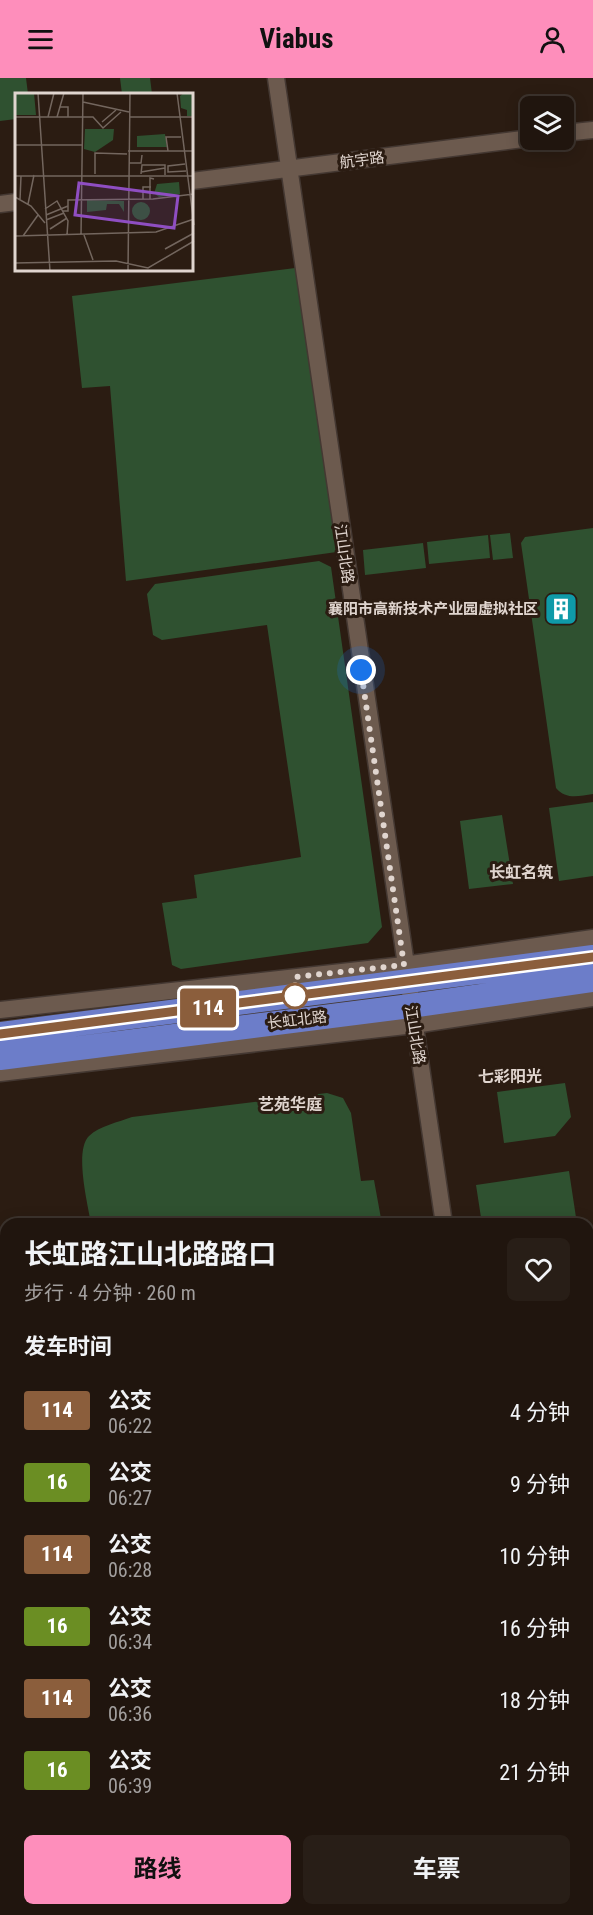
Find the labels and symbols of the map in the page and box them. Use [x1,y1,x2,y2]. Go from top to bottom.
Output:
inset map [15,93,194,272]
street label: 航宇路 [339,148,385,172]
street label: 江山北路 [331,523,357,585]
building icon: 襄阳市高新技术产业园虚拟社区 [543,591,579,627]
place label: 襄阳市高新技术产业园虚拟社区 [328,600,538,618]
your location [346,655,376,685]
district label: 长虹名筑 [489,863,553,882]
unlabelled marker [282,983,308,1009]
line badge: 114 [174,988,242,1028]
street label: 江山北路 [401,1004,429,1066]
street label: 长虹北路 [266,1007,328,1033]
district label: 七彩阳光 [478,1067,542,1086]
district label: 艺苑华庭 [258,1095,322,1114]

